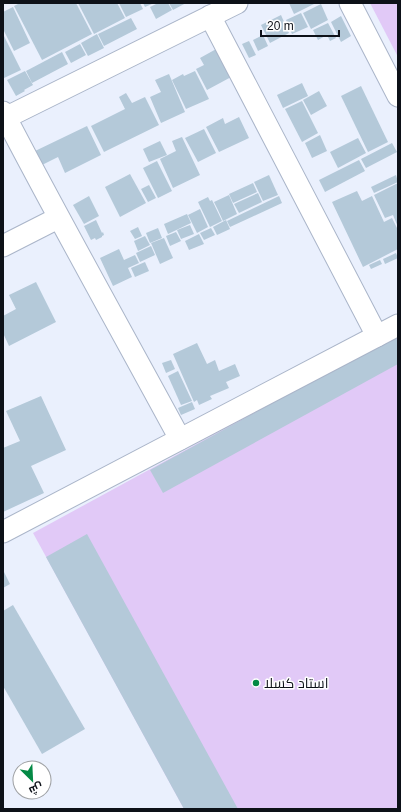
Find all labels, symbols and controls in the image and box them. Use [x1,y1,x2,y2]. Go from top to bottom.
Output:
scale bar [261,12,339,38]
text: 20 m [267,19,294,33]
place label: استاد كسلا [264,675,328,691]
marker: استاد كسلا [251,678,261,688]
north arrow [12,760,52,800]
text: ش [27,780,45,797]

